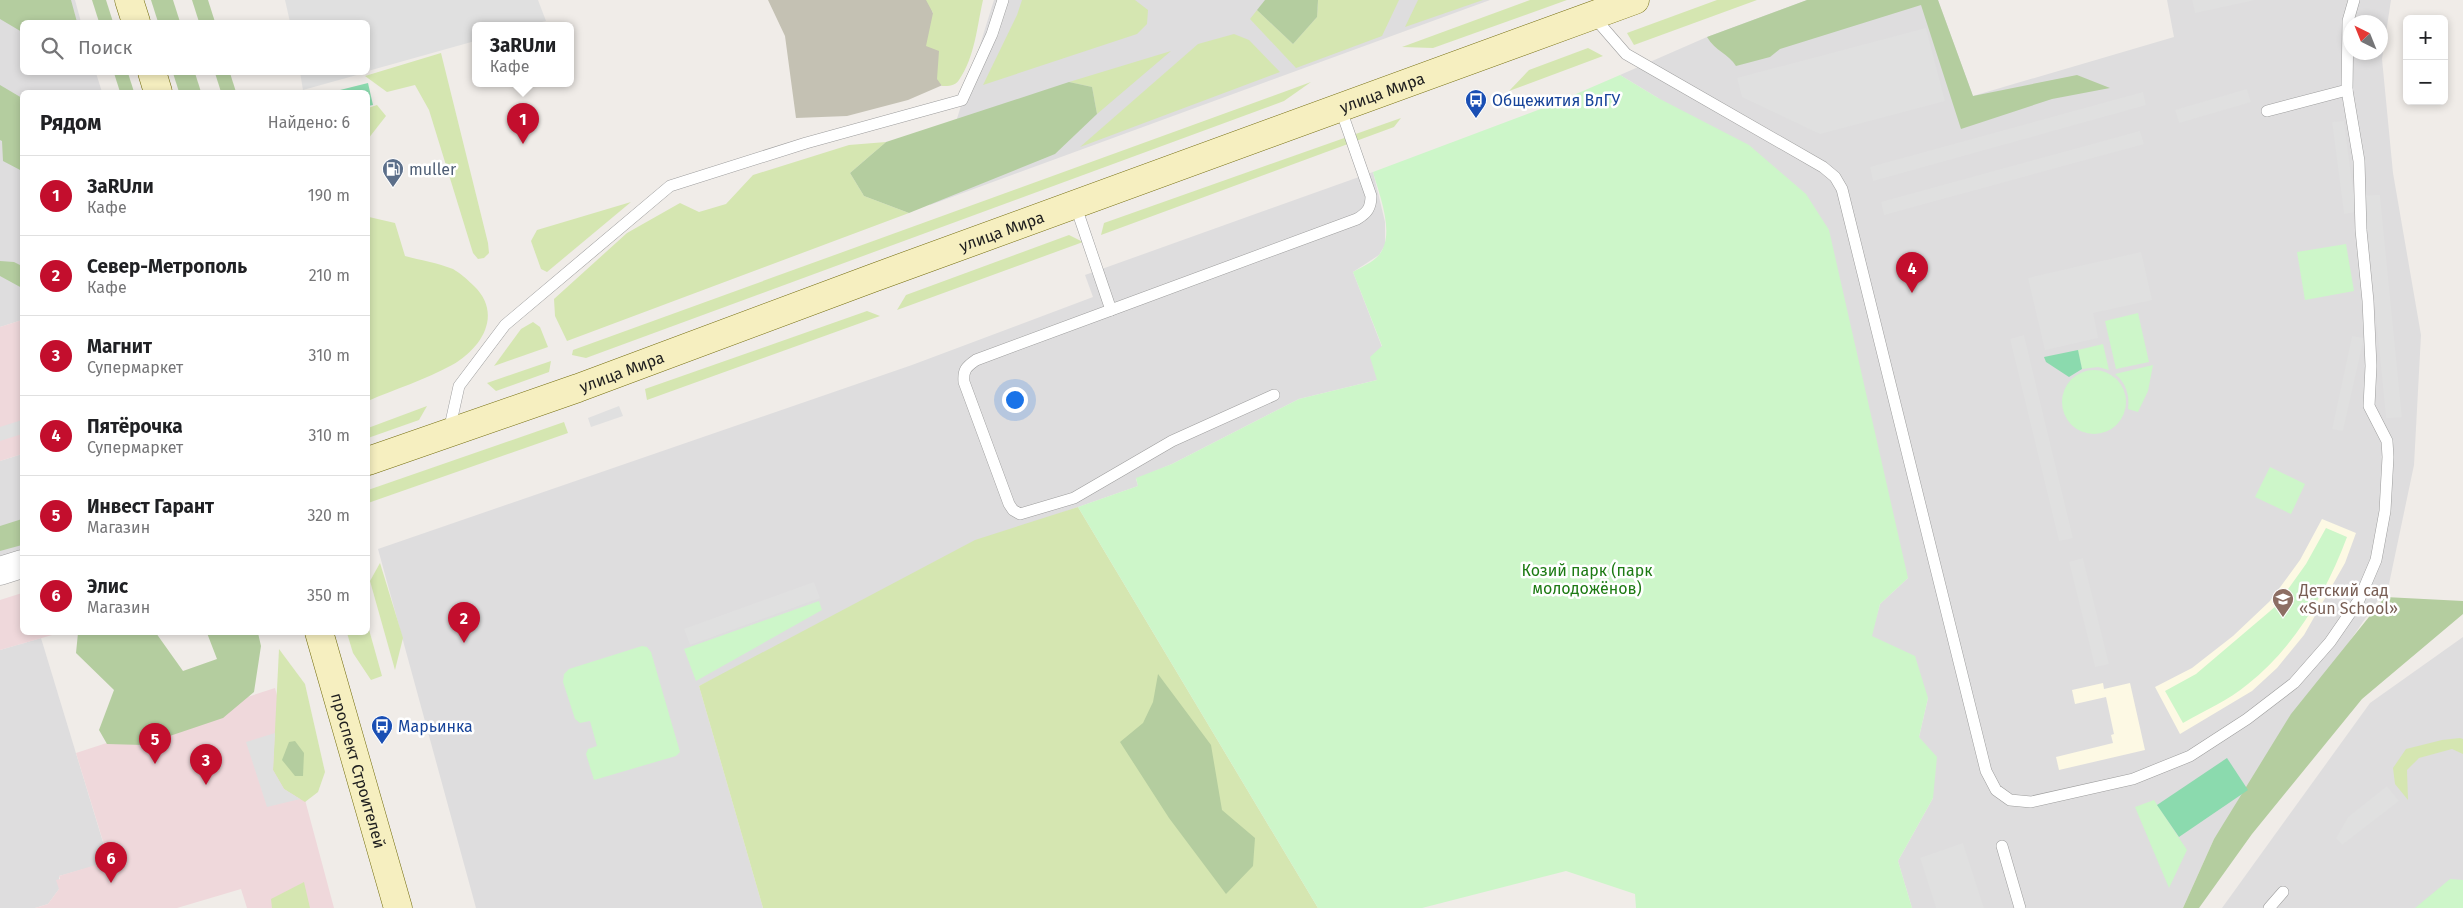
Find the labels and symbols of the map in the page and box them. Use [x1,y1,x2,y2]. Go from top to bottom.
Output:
north arrow [2343,15,2388,60]
street label: улица Мира [1337,68,1427,116]
bus stop icon: Общежития ВлГУ [1464,88,1488,119]
place label: Общежития ВлГУ [1492,91,1621,110]
pin: 1 [507,103,539,144]
fuel station icon: muller [381,157,405,188]
place label: muller [409,160,457,179]
street label: улица Мира [956,207,1047,255]
pin: 4 [1896,252,1928,293]
street label: улица Мира [577,347,667,396]
your location [1002,387,1028,413]
park label: Козий парк (парк молодожёнов) [1522,561,1653,598]
place label: Детский сад «Sun School» [2298,581,2398,618]
school or university icon: Детский сад «Sun School» [2271,587,2295,618]
pin: 2 [448,602,480,643]
street label: проспект Строителей [327,691,390,850]
bus stop icon: Марьинка [370,714,394,745]
place label: Марьинка [398,717,473,736]
pin: 5 [139,723,171,764]
pin: 3 [190,744,222,785]
pin: 6 [95,842,127,883]

